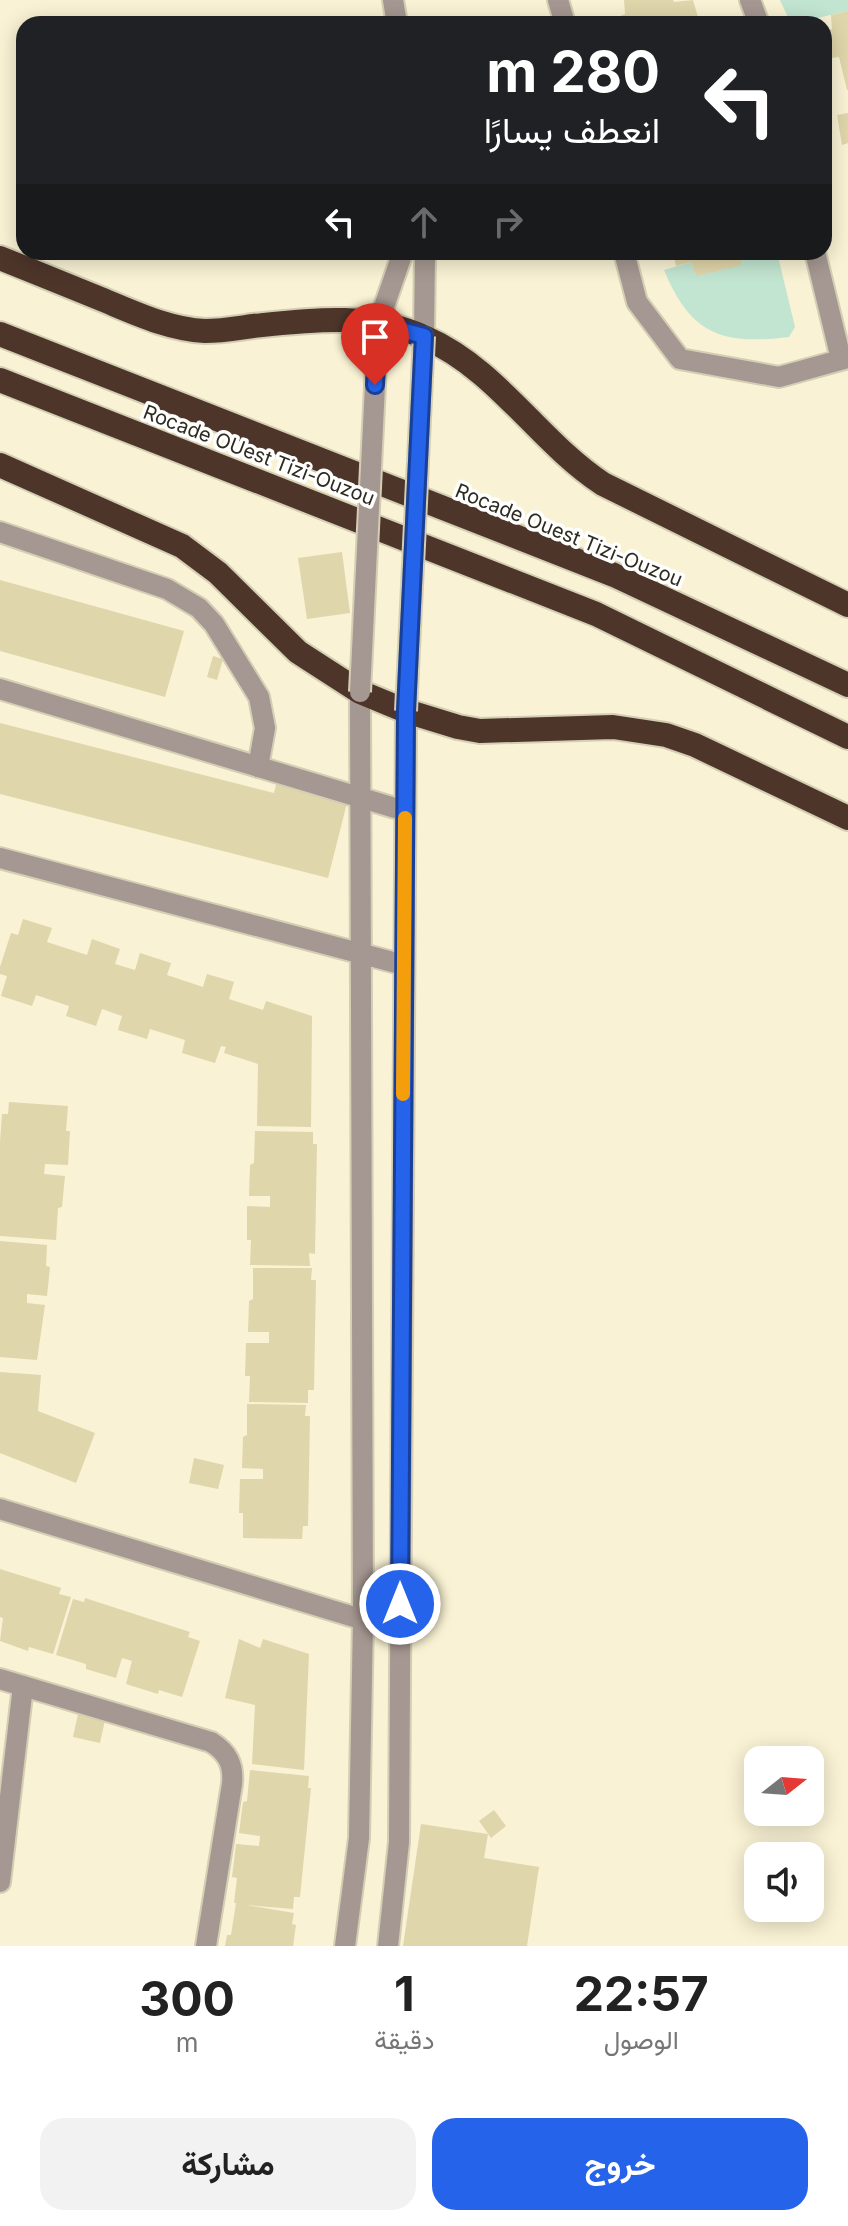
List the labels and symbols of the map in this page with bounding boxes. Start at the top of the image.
pin [341,303,409,385]
street label: Rocade OUest Tizi-Ouzou [140,400,378,510]
street label: Rocade Ouest Tizi-Ouzou [452,478,686,592]
position arrow [358,1562,442,1646]
north arrow [744,1746,824,1826]

